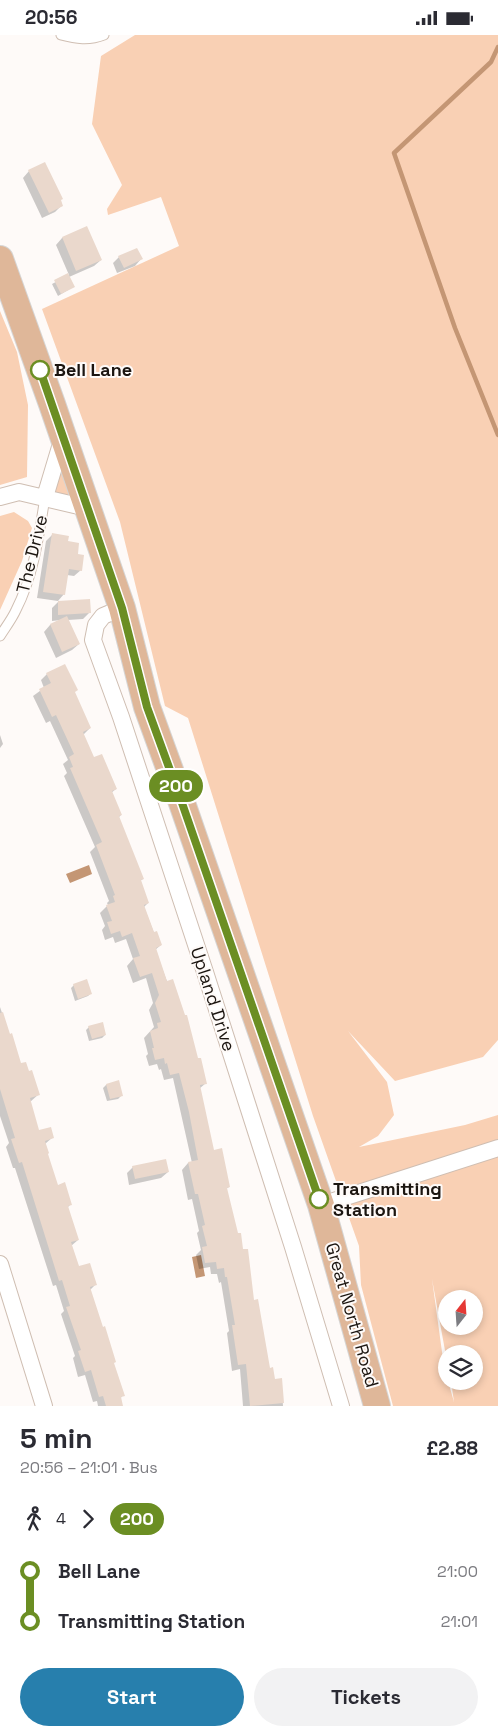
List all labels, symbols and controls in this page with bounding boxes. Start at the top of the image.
text: 20:56 [25,5,77,30]
place label: Bell Lane [54,358,132,381]
marker: Bell Lane [30,360,50,380]
street label: The Drive [11,512,52,595]
line badge: 200 [147,770,205,802]
text: 200 [159,774,193,797]
street label: Upland Drive [186,944,241,1054]
place label: Transmitting Station [333,1177,442,1221]
marker: Transmitting Station [309,1189,329,1209]
street label: Great North Road [321,1240,384,1390]
north arrow [438,1290,482,1335]
map controls [438,1290,483,1390]
button: layers [438,1345,483,1390]
text: 5 min [20,1420,93,1456]
text: £2.88 [426,1436,478,1461]
text: 20:56 – 21:01 · Bus [20,1457,158,1478]
icon: walk [20,1505,48,1533]
icon: forward [74,1505,102,1533]
text: 200 [120,1507,154,1530]
text: 4 [56,1508,66,1529]
text: Bell Lane [58,1559,140,1584]
text: 21:00 [437,1561,478,1582]
text: Transmitting Station [58,1609,245,1634]
text: 21:01 [441,1611,478,1632]
button: Start [20,1668,244,1726]
button: Tickets [254,1668,478,1726]

